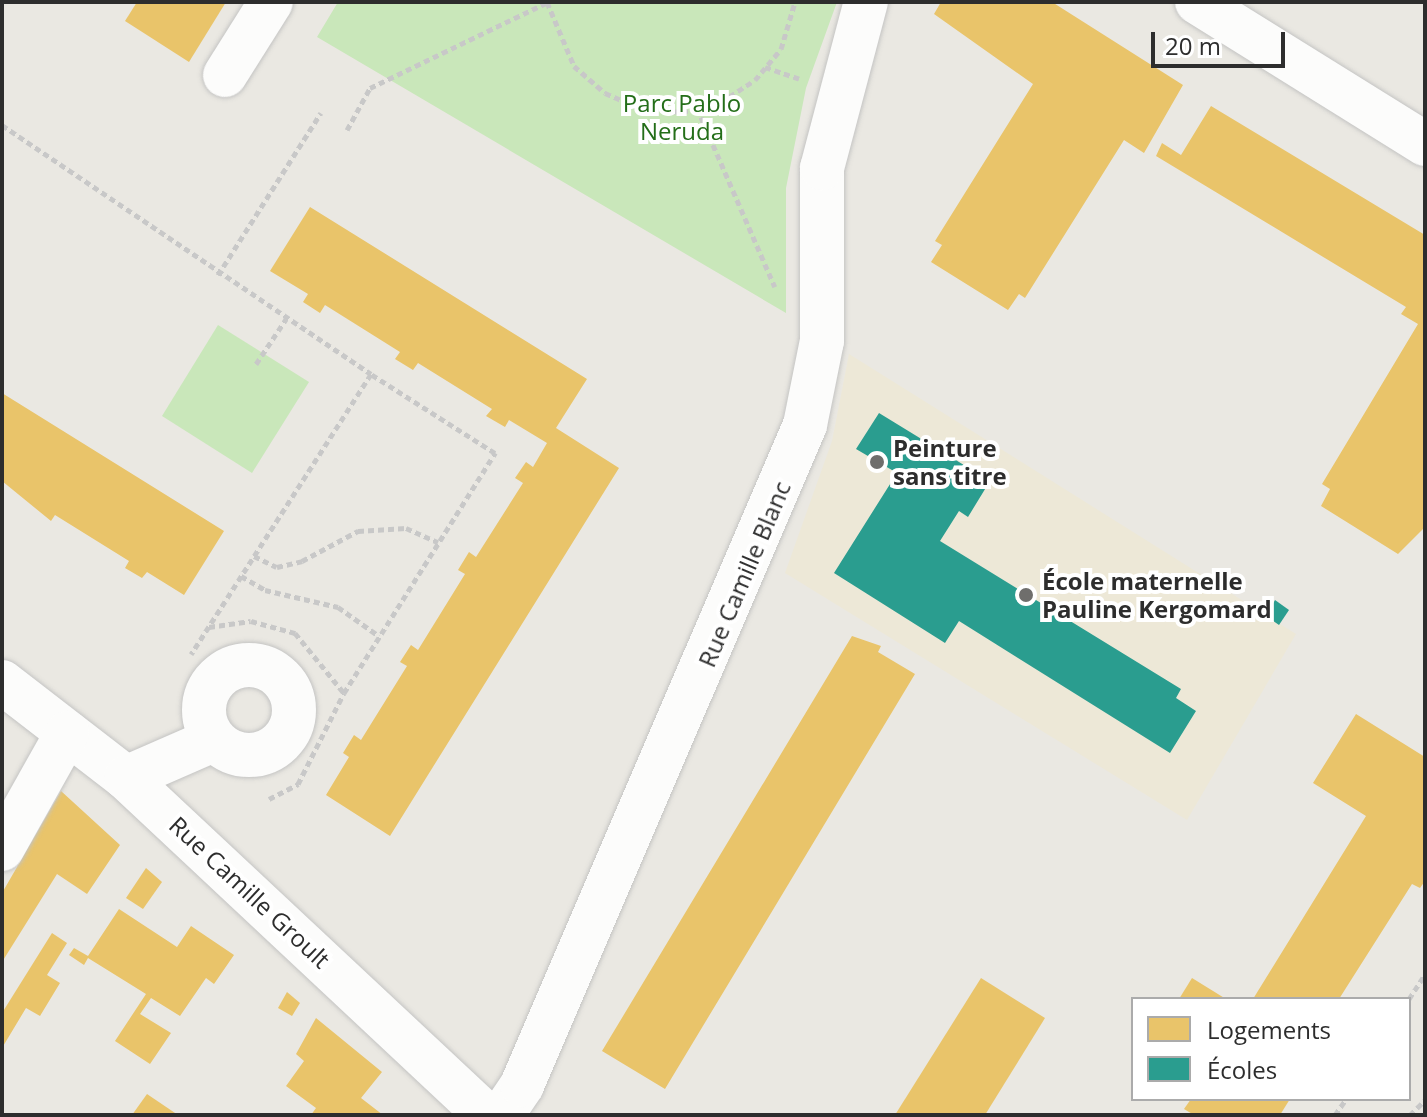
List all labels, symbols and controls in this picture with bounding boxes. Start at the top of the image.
scale bar [1155,16,1289,66]
text: 20 m [1165,29,1221,62]
park label: Parc Pablo Neruda [623,89,741,145]
place label: Peinture sans titre [893,434,1007,490]
marker: Peinture sans titre [868,453,886,471]
street label: Rue Camille Blanc [692,477,796,671]
place label: École maternelle Pauline Kergomard [1042,567,1272,623]
marker: École maternelle Pauline Kergomard [1017,586,1035,604]
street label: Rue Camille Groult [164,810,336,974]
legend [1131,997,1411,1101]
text: Logements [1207,1013,1331,1046]
text: Écoles [1207,1053,1277,1086]

